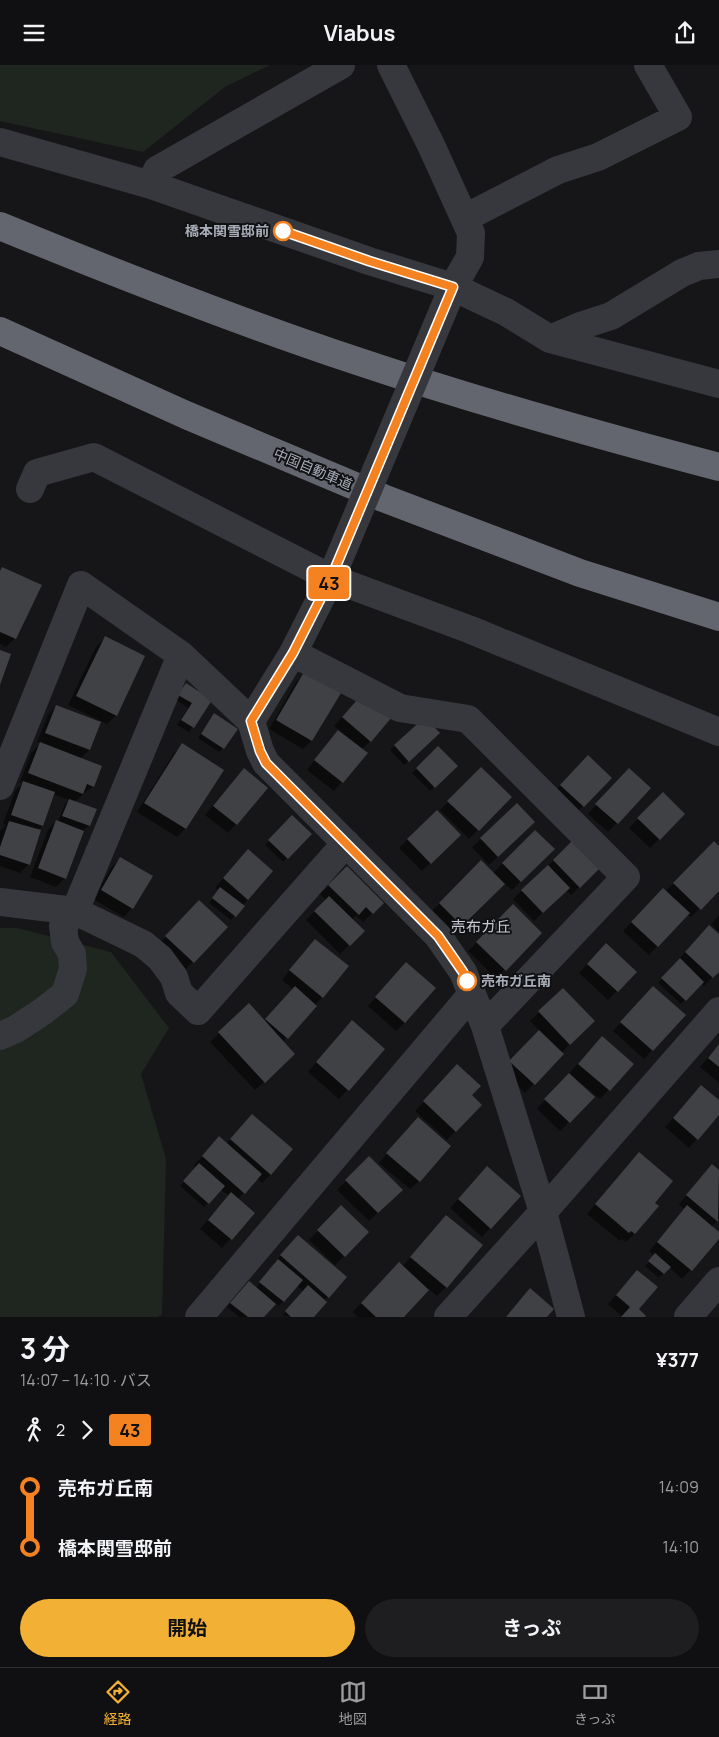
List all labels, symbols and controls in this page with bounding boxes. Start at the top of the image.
text: Viabus [324,18,395,48]
icon: menu [20,19,48,47]
icon: share [671,19,699,47]
place label: 橋本関雪邸前 [185,221,269,240]
marker: 橋本関雪邸前 [273,221,293,241]
street label: 中国自動車道 [271,443,356,494]
line badge: 43 [306,567,352,599]
text: 43 [318,571,340,595]
district label: 売布ガ丘 [451,916,511,937]
marker: 売布ガ丘南 [457,971,477,991]
place label: 売布ガ丘南 [481,971,551,990]
text: 3 分 [20,1329,70,1367]
text: ¥377 [656,1347,699,1373]
text: 14:07 – 14:10 · バス [20,1369,152,1391]
icon: walk [20,1416,48,1444]
icon: forward [73,1416,101,1444]
text: 43 [119,1418,141,1442]
text: 2 [56,1419,65,1441]
text: 売布ガ丘南 [58,1475,153,1501]
text: 14:09 [659,1476,699,1498]
text: 橋本関雪邸前 [58,1535,172,1561]
text: 14:10 [663,1536,699,1558]
button: 開始 [20,1599,355,1657]
button: きっぷ [365,1599,699,1657]
tab: 経路 [104,1678,132,1728]
tab: 地図 [339,1678,367,1728]
tab: きっぷ [574,1678,615,1728]

